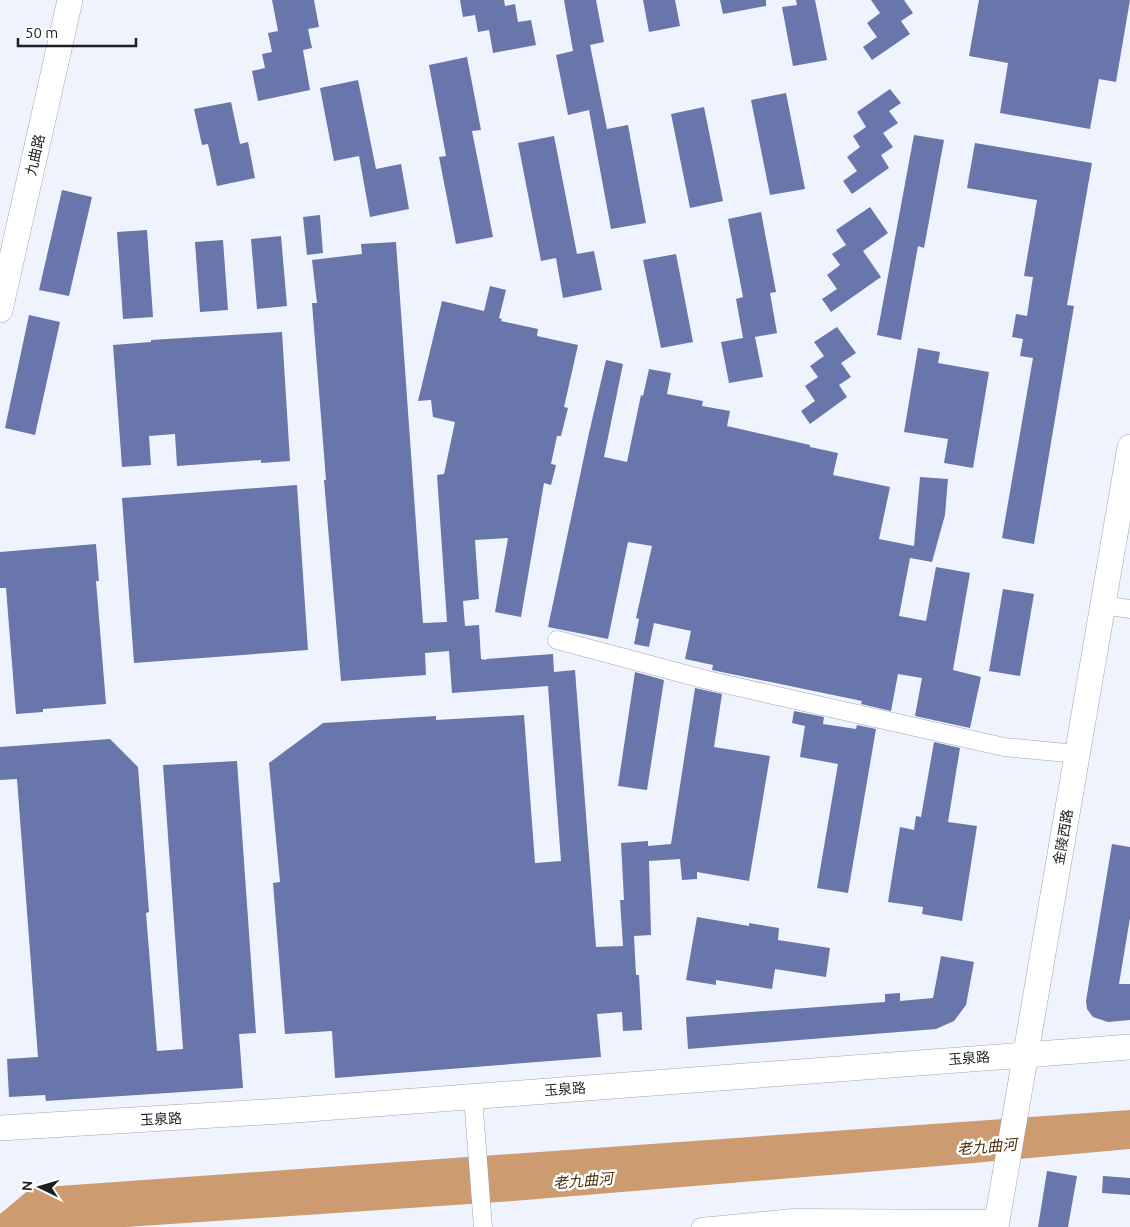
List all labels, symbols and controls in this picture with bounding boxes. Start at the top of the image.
scale bar [18,15,135,47]
text: 50 m [25,24,58,41]
street label: 九曲路 [22,133,48,177]
street label: 金陵西路 [1050,808,1076,866]
street label: 玉泉路 [947,1049,991,1067]
street label: 玉泉路 [543,1080,587,1098]
street label: 玉泉路 [140,1110,182,1128]
water label: 老九曲河 [956,1135,1021,1158]
north arrow [15,1162,65,1212]
water label: 老九曲河 [552,1169,617,1192]
text: N [19,1180,35,1192]

